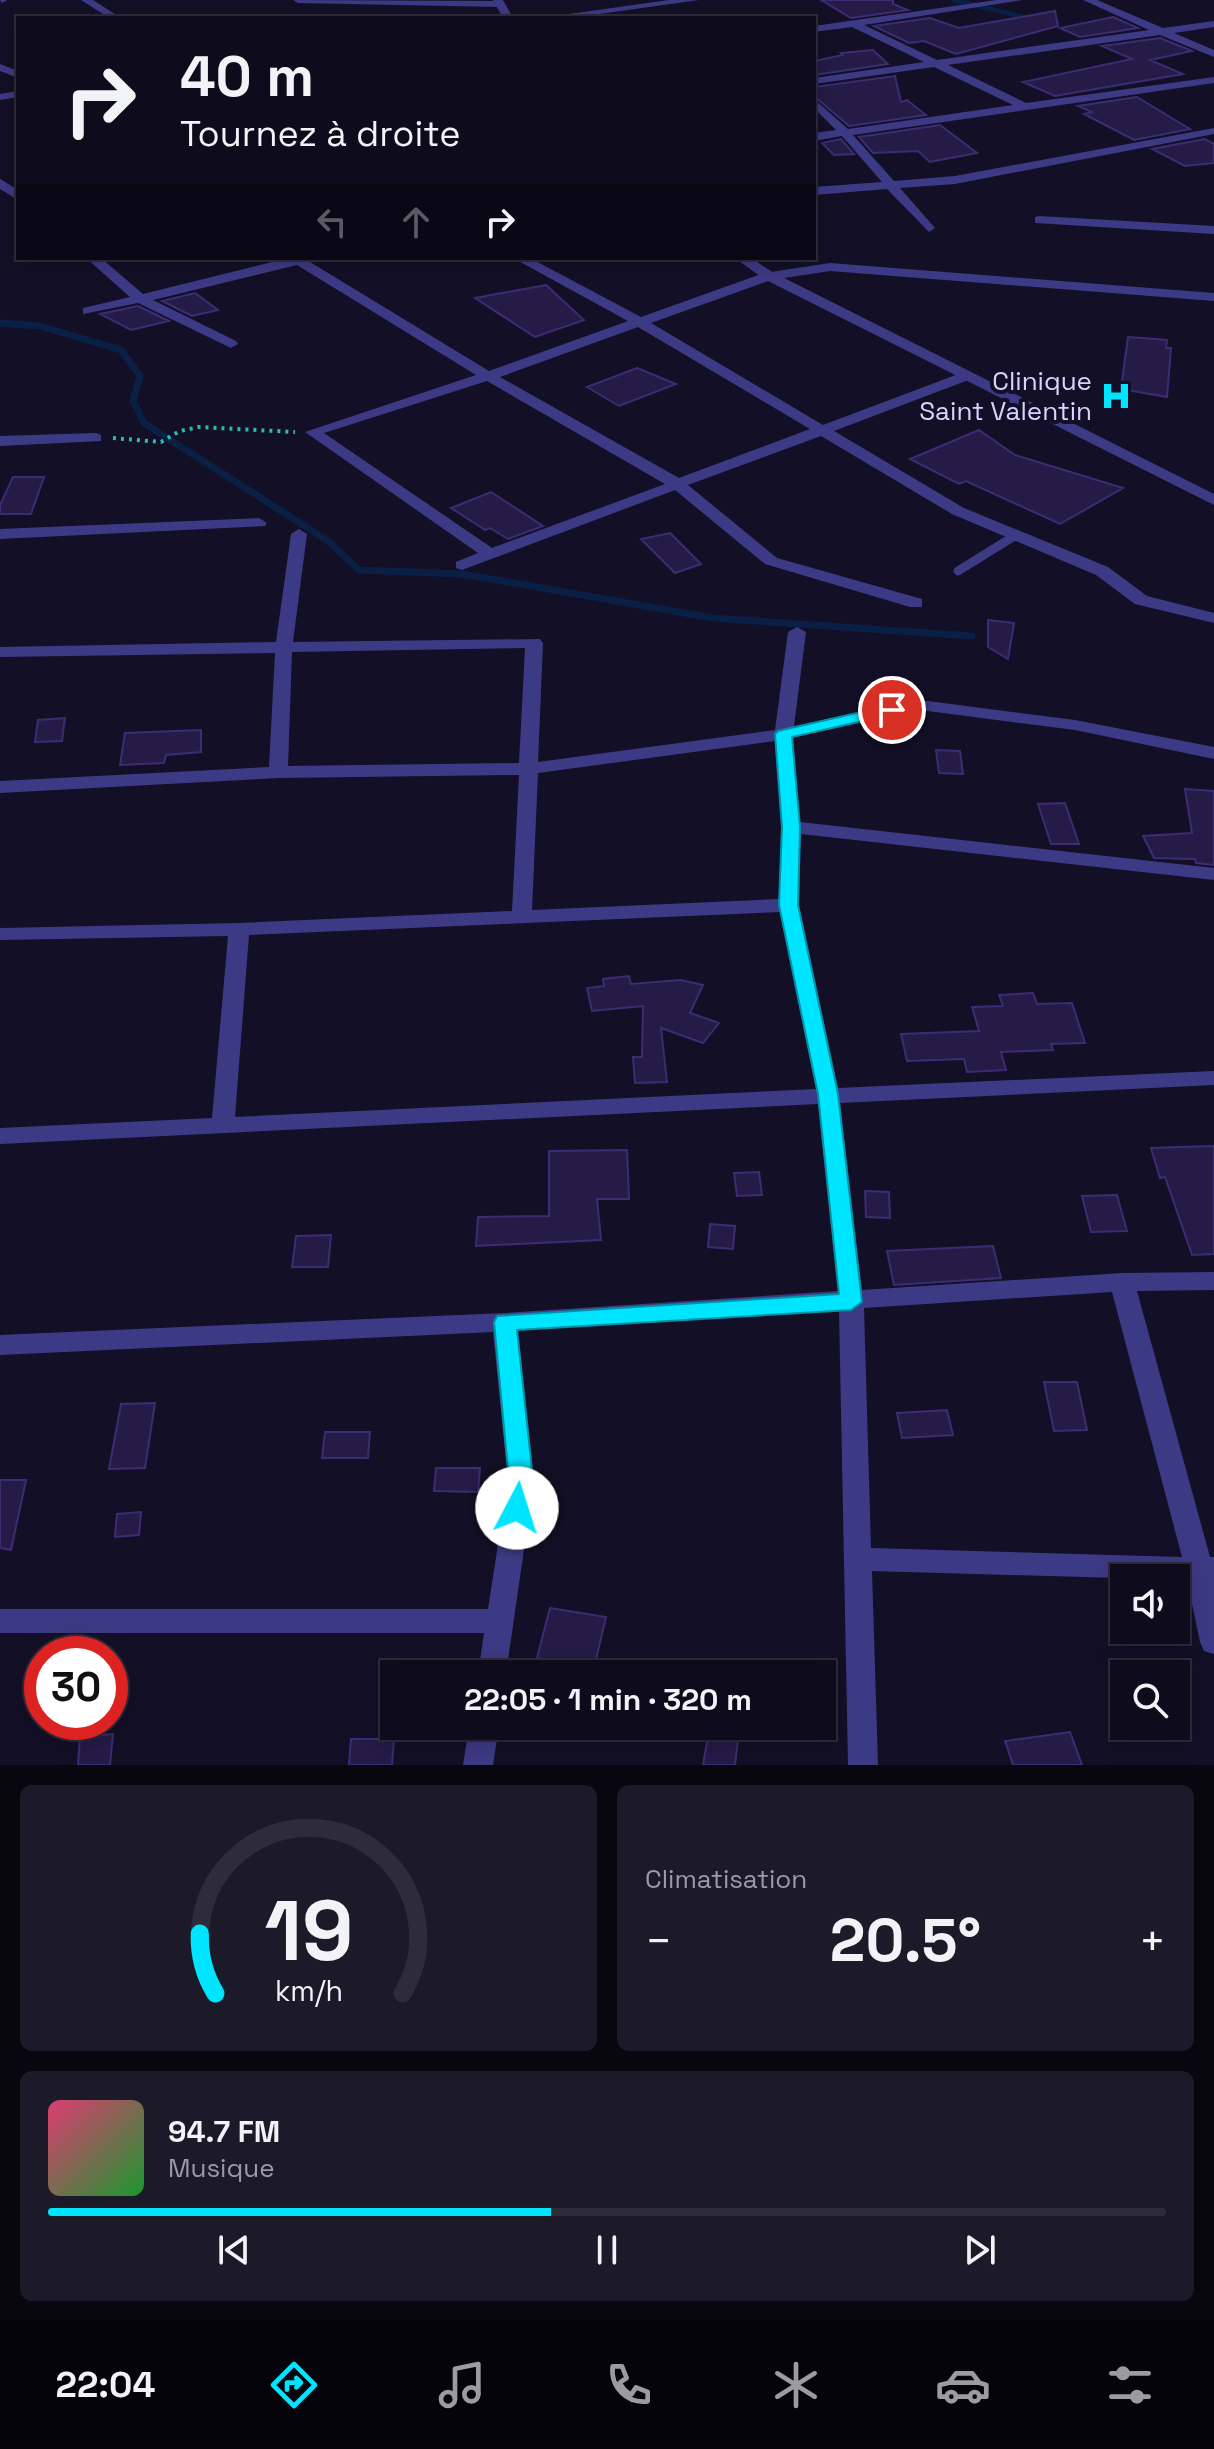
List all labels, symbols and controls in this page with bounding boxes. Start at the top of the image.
text: 40 m [180,41,314,112]
icon: right [48,48,152,152]
text: Tournez à droite [180,111,461,157]
icon: left [310,200,354,244]
icon: ahead [394,200,438,244]
icon: right [478,200,522,244]
place label: Clinique Saint Valentin [919,364,1092,428]
hospital icon: Clinique Saint Valentin [1099,379,1133,413]
pin [858,676,926,744]
icon: arrive [870,688,914,732]
position arrow [475,1466,559,1550]
map controls [1110,1564,1190,1740]
button: sound [1110,1564,1190,1644]
speed limit sign: 30 [24,1636,128,1740]
button: search [1110,1660,1190,1740]
text: 22:05 · 1 min · 320 m [464,1680,752,1719]
text: Climatisation [645,1862,807,1896]
text: 19 [264,1878,353,1984]
text: 20.5° [830,1902,981,1979]
text: − [645,1913,672,1969]
text: + [1139,1913,1166,1969]
text: km/h [274,1973,343,2009]
text: 94.7 FM [168,2112,280,2151]
text: Musique [168,2151,275,2185]
icon: previous [212,2228,256,2272]
icon: pause [585,2228,629,2272]
icon: next [958,2228,1002,2272]
icon: directions [266,2357,322,2413]
icon: music [434,2357,490,2413]
icon: phone [601,2357,657,2413]
icon: climate [768,2357,824,2413]
icon: car [935,2357,991,2413]
icon: filters [1102,2357,1158,2413]
text: 22:04 [56,2362,155,2408]

